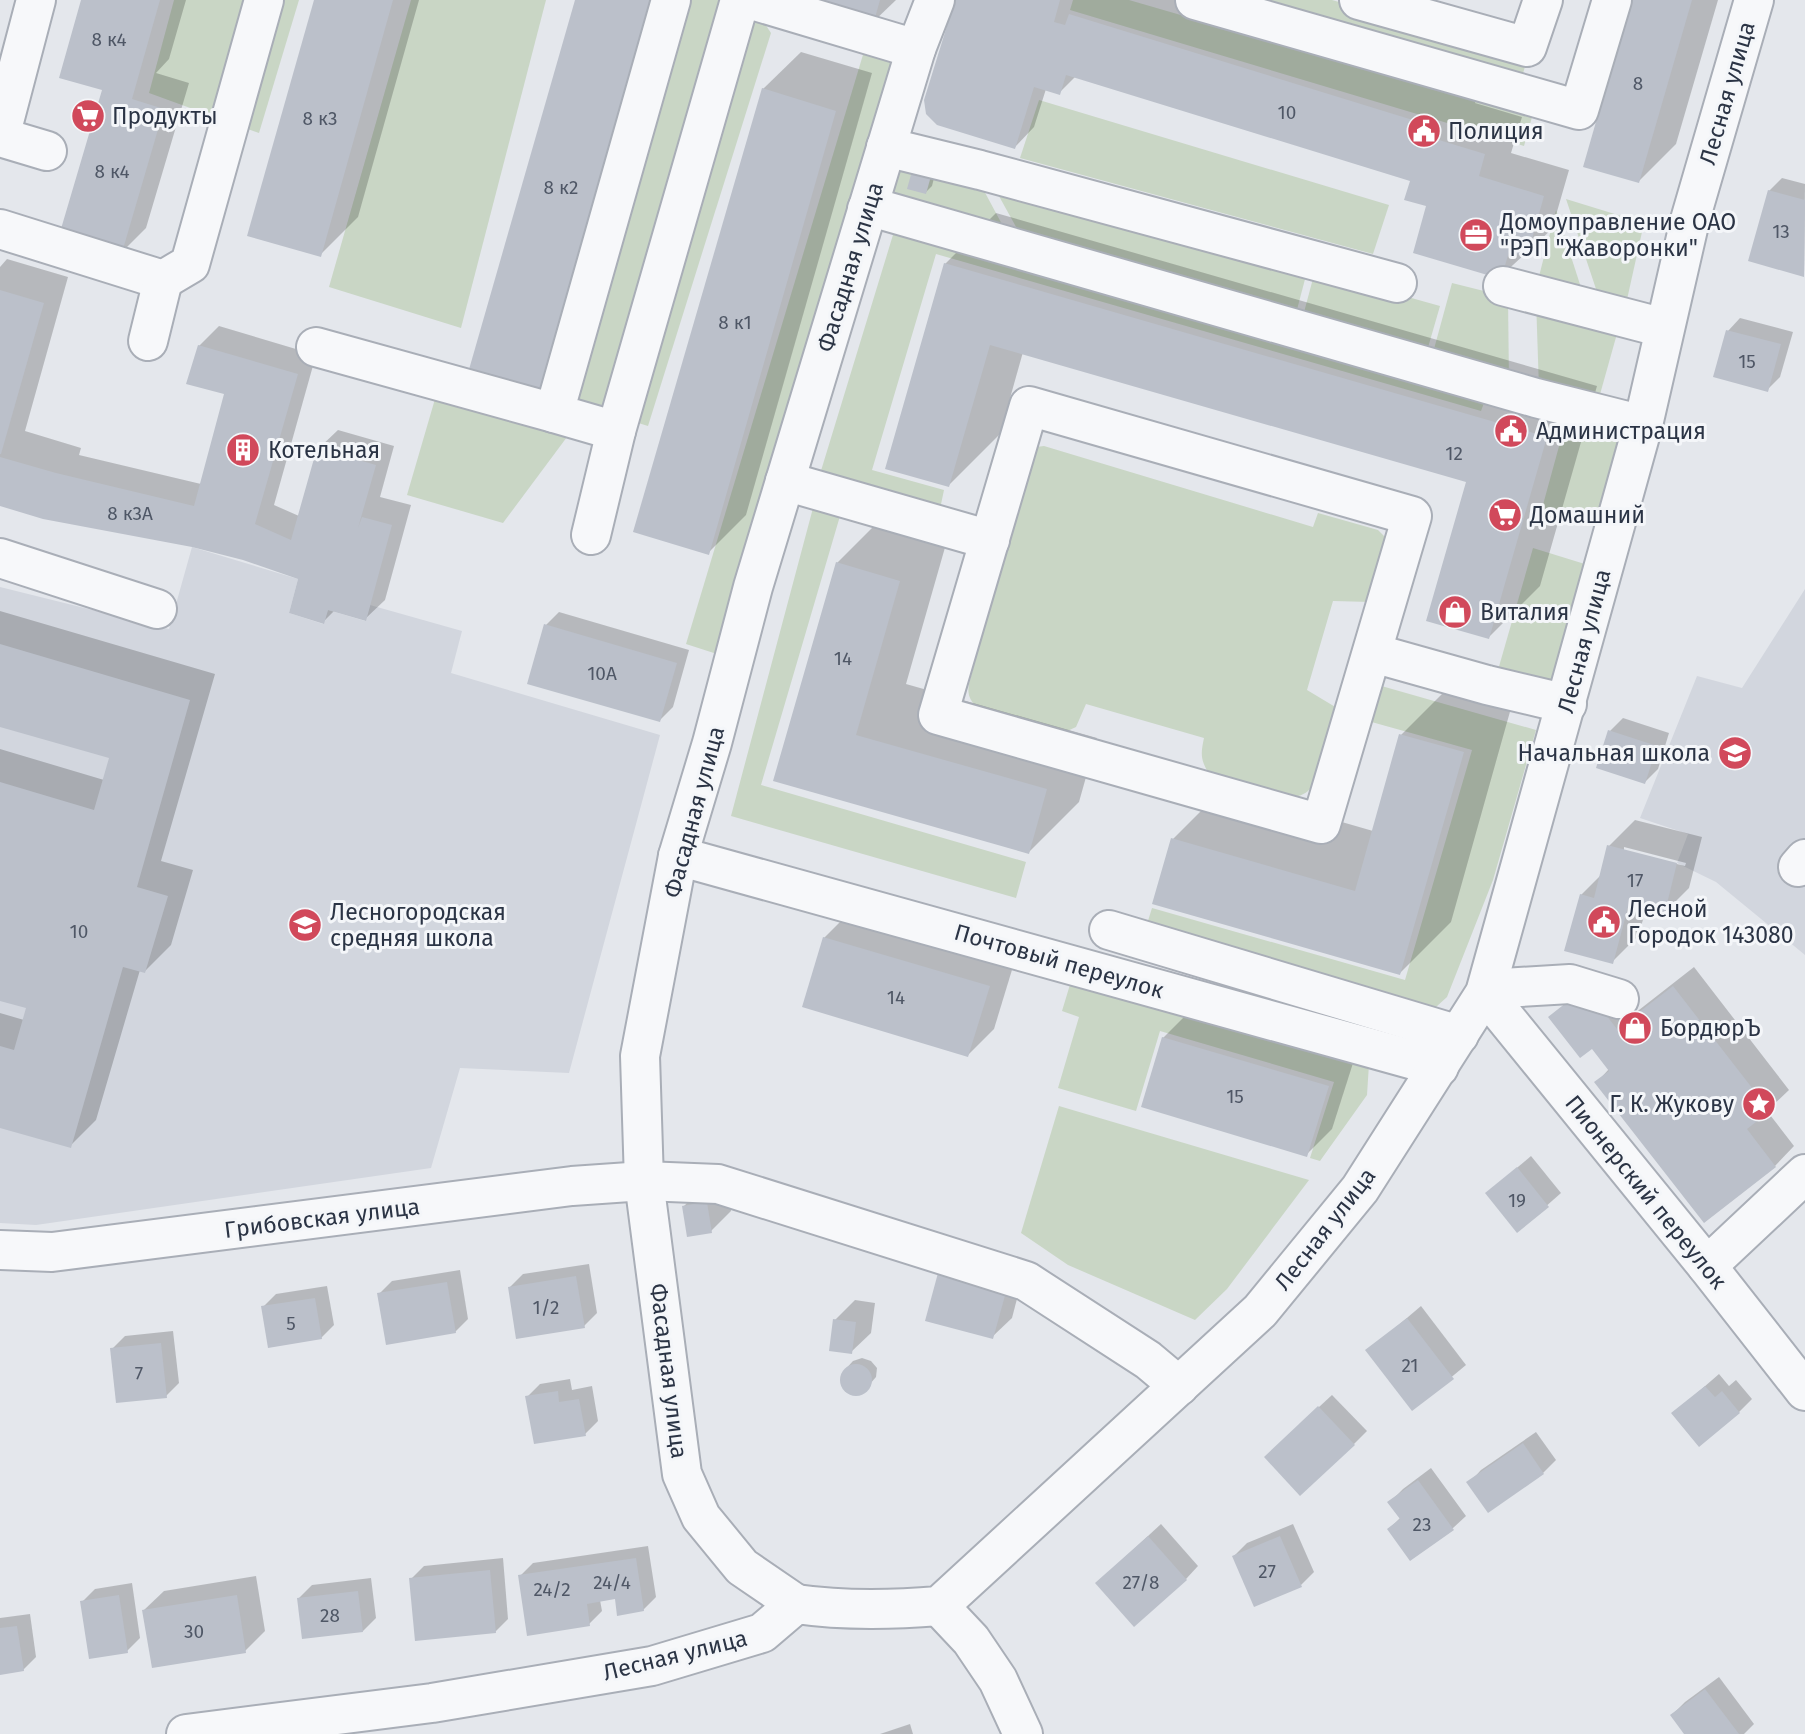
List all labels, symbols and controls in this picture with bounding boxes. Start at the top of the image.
street label: Лесная улица [1693,18,1761,168]
house number: 8 к4 [91,28,127,51]
house number: 8 [1633,72,1643,95]
supermarket icon: Продукты [69,97,107,135]
house number: 10 [1278,101,1296,124]
place label: Продукты [112,102,218,130]
house number: 8 к3 [303,107,337,130]
public building icon: Полиция [1405,112,1443,150]
place label: Полиция [1448,117,1544,145]
house number: 8 к4 [94,160,130,183]
house number: 8 к2 [544,176,578,199]
street label: Фасадная улица [811,179,889,355]
place label: Домоуправление ОАО "РЭП "Жаворонки" [1499,208,1736,262]
office icon: Домоуправление ОАО "РЭП "Жаворонки" [1457,216,1495,254]
house number: 13 [1772,220,1790,243]
house number: 8 к1 [718,311,752,334]
house number: 15 [1738,350,1756,373]
public building icon: Администрация [1492,412,1530,450]
place label: Администрация [1536,417,1706,445]
building icon: Котельная [224,431,262,469]
place label: Котельная [268,436,380,464]
house number: 12 [1445,442,1463,465]
supermarket icon: Домашний [1486,496,1524,534]
place label: Домашний [1529,501,1645,529]
house number: 8 к3А [107,502,153,525]
street label: Лесная улица [1551,566,1617,716]
shop icon: Виталия [1436,593,1474,631]
place label: Виталия [1480,598,1569,626]
house number: 14 [834,647,852,670]
house number: 10А [587,662,617,685]
street label: Фасадная улица [658,723,730,901]
school or university icon: Начальная школа [1716,734,1754,772]
place label: Начальная школа [1518,739,1710,767]
house number: 17 [1627,869,1643,892]
place label: Лесной Городок 143080 [1628,895,1794,949]
place label: Лесногородская средняя школа [330,898,506,952]
public building icon: Лесной Городок 143080 [1585,903,1623,941]
school or university icon: Лесногородская средняя школа [286,906,324,944]
street label: Почтовый переулок [951,918,1167,1004]
house number: 10 [70,920,88,943]
house number: 14 [887,986,905,1009]
shop icon: БордюрЪ [1616,1009,1654,1047]
place label: БордюрЪ [1660,1014,1761,1042]
house number: 15 [1226,1085,1244,1108]
place icon: Г. К. Жукову [1740,1085,1778,1123]
street label: Пионерский переулок [1559,1090,1733,1295]
place label: Г. К. Жукову [1609,1090,1735,1118]
street label: Лесная улица [1269,1162,1381,1296]
house number: 19 [1508,1189,1526,1212]
street label: Грибовская улица [223,1192,421,1244]
street label: Фасадная улица [644,1282,694,1460]
house number: 1/2 [533,1296,559,1319]
house number: 5 [286,1312,296,1335]
house number: 21 [1401,1354,1419,1377]
house number: 7 [135,1362,143,1385]
house number: 23 [1413,1513,1431,1536]
house number: 27 [1258,1560,1276,1583]
house number: 24/4 [593,1571,631,1594]
house number: 27/8 [1123,1571,1159,1594]
house number: 24/2 [533,1578,571,1601]
house number: 28 [320,1604,340,1627]
house number: 30 [184,1620,204,1643]
street label: Лесная улица [600,1624,750,1686]

